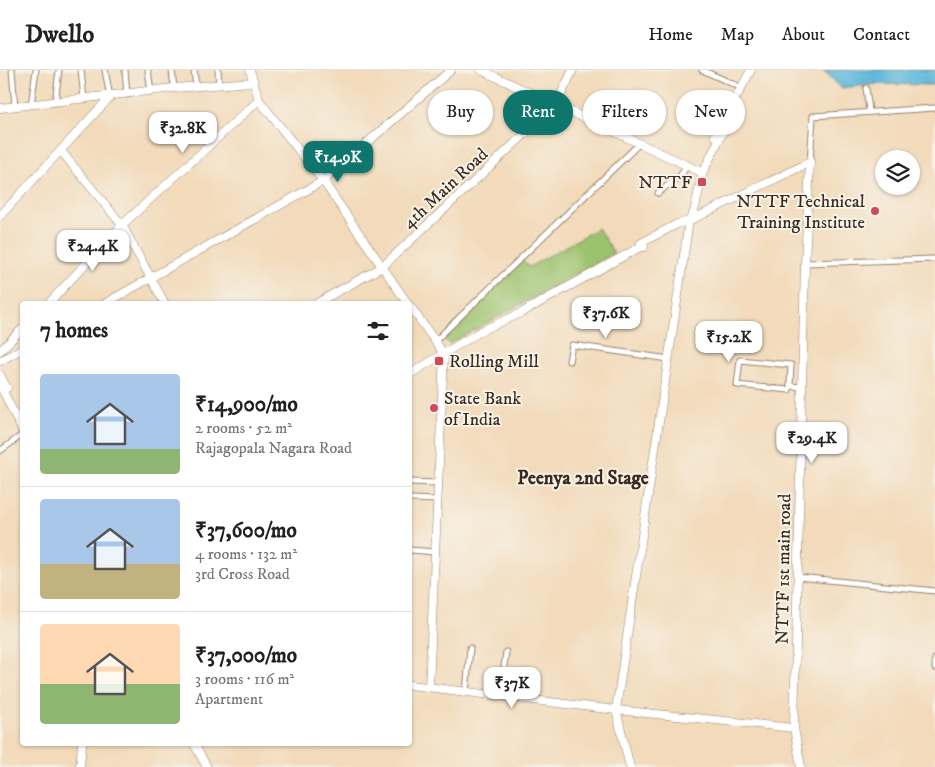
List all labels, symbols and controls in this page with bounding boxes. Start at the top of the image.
text: Dwello [25,20,94,50]
text: Home [648,24,693,46]
text: Map [721,24,754,46]
text: About [782,24,825,46]
text: Contact [853,24,910,46]
chip: Buy [428,90,493,135]
chip: Rent [503,90,573,135]
chip: Filters [583,90,666,135]
chip: New [676,90,745,135]
pin: ₹32.8K [142,112,224,154]
text: ₹32.8K [160,118,206,138]
pin: ₹14.9K [297,140,379,183]
street label: 4th Main Road [398,144,493,234]
text: ₹14.9K [314,147,362,167]
map controls [875,150,920,195]
button: layers [875,150,920,195]
place label: NTTF [639,172,692,194]
marker: NTTF [696,176,708,188]
place label: NTTF Technical Training Institute [736,191,866,234]
marker: NTTF Technical Training Institute [869,205,881,217]
pin: ₹24.4K [52,230,134,272]
text: ₹24.4K [67,236,119,256]
pin: ₹37.6K [565,296,647,339]
text: ₹37.6K [583,303,629,323]
icon: filters [364,317,392,345]
text: 7 homes [40,318,108,344]
pin: ₹15.2K [688,320,770,363]
text: ₹15.2K [706,327,752,347]
place label: Rolling Mill [449,351,540,373]
marker: Rolling Mill [433,355,445,367]
place label: State Bank of India [444,388,521,431]
text: ₹14,900/mo [195,392,298,418]
icon: home [80,394,140,454]
marker: State Bank of India [428,402,440,414]
text: 2 rooms · 52 m² [195,418,292,438]
pin: ₹29.4K [771,422,853,464]
text: ₹29.4K [787,428,837,448]
text: Rajagopala Nagara Road [195,438,352,458]
district label: Peenya 2nd Stage [517,467,649,490]
street label: NTTF 1st main road [772,493,796,645]
text: ₹37,600/mo [195,518,297,544]
icon: home [80,519,140,579]
text: 4 rooms · 132 m² [195,544,297,564]
text: 3rd Cross Road [195,564,290,584]
text: ₹37,000/mo [195,643,297,669]
icon: home [80,644,140,704]
pin: ₹37K [482,666,542,709]
text: 3 rooms · 116 m² [195,669,294,689]
text: ₹37K [495,673,529,693]
text: Apartment [195,689,263,709]

